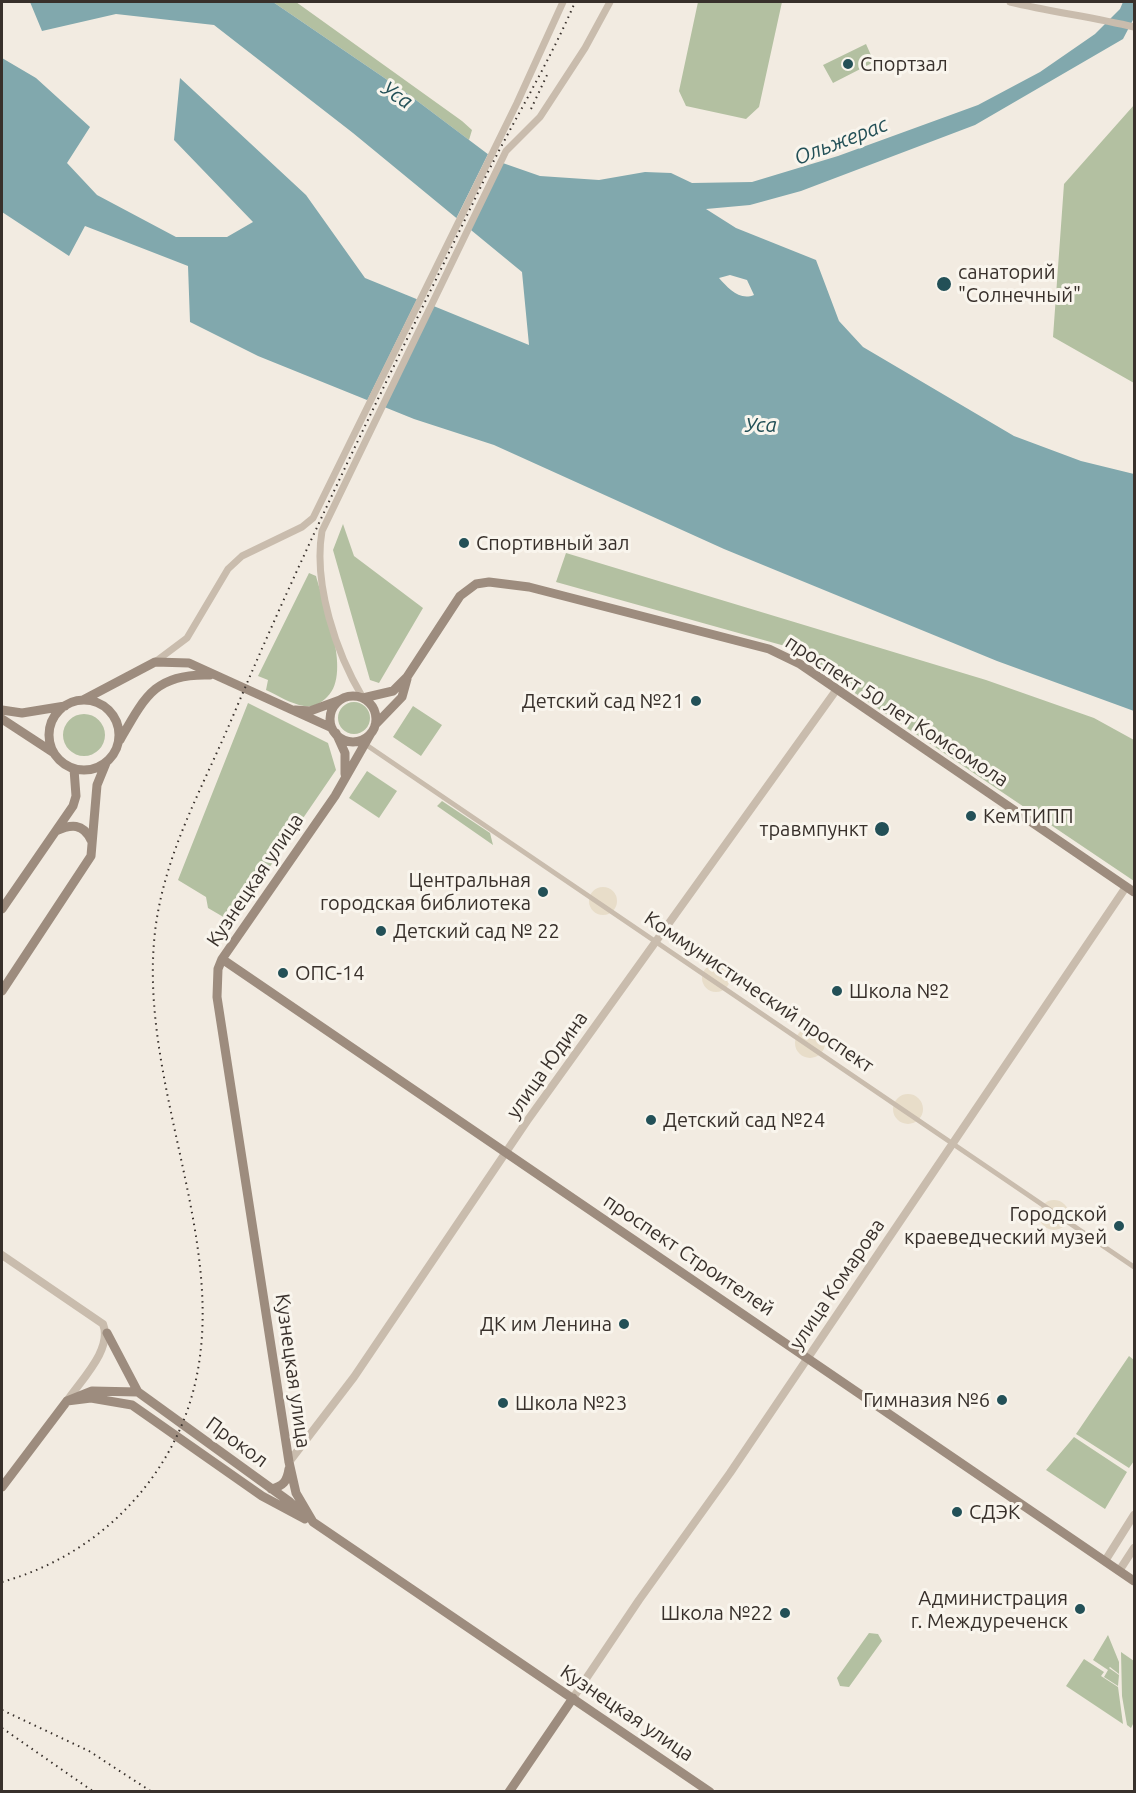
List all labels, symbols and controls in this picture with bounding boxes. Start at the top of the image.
place label: Спортзал [860,52,948,76]
marker: Спортзал [841,57,855,71]
water label: Уса [377,76,417,114]
water label: Ольжерас [790,112,892,170]
place label: санаторий "Солнечный" [958,260,1081,307]
marker: санаторий "Солнечный" [935,275,953,293]
water label: Уса [745,412,777,438]
place label: Спортивный зал [476,531,629,555]
marker: Спортивный зал [457,536,471,550]
street label: проспект 50 лет Комсомола [781,630,1013,792]
place label: Детский сад №21 [522,689,684,713]
marker: Детский сад №21 [689,694,703,708]
place label: КемТИПП [983,804,1074,828]
street label: Кузнецкая улица [202,809,308,951]
marker: КемТИПП [964,809,978,823]
place label: травмпункт [760,817,868,841]
marker: травмпункт [873,820,891,838]
place label: Центральная городская библиотека [320,868,531,915]
marker: Центральная городская библиотека [536,885,550,899]
street label: Коммунистический проспект [640,906,878,1078]
place label: Детский сад № 22 [393,919,560,943]
marker: Детский сад № 22 [374,924,388,938]
place label: ОПС-14 [295,961,365,985]
marker: ОПС-14 [276,966,290,980]
place label: Школа №2 [849,979,950,1003]
marker: Школа №2 [830,984,844,998]
street label: улица Юдина [501,1007,593,1123]
place label: Детский сад №24 [663,1108,825,1132]
marker: Детский сад №24 [644,1113,658,1127]
street label: проспект Строителей [599,1189,779,1321]
place label: Городской краеведческий музей [904,1202,1107,1249]
street label: улица Комарова [784,1214,890,1354]
marker: Городской краеведческий музей [1112,1219,1126,1233]
street label: Кузнецкая улица [270,1292,316,1450]
place label: ДК им Ленина [480,1312,612,1336]
marker: ДК им Ленина [617,1317,631,1331]
place label: Гимназия №6 [863,1388,990,1412]
place label: Школа №23 [515,1391,627,1415]
marker: Гимназия №6 [995,1393,1009,1407]
marker: Школа №23 [496,1396,510,1410]
street label: Прокол [201,1412,273,1472]
place label: СДЭК [969,1500,1020,1524]
marker: СДЭК [950,1505,964,1519]
place label: Администрация г. Междуреченск [911,1586,1068,1633]
place label: Школа №22 [661,1601,773,1625]
marker: Администрация г. Междуреченск [1073,1602,1087,1616]
marker: Школа №22 [778,1606,792,1620]
street label: Кузнецкая улица [556,1660,698,1766]

